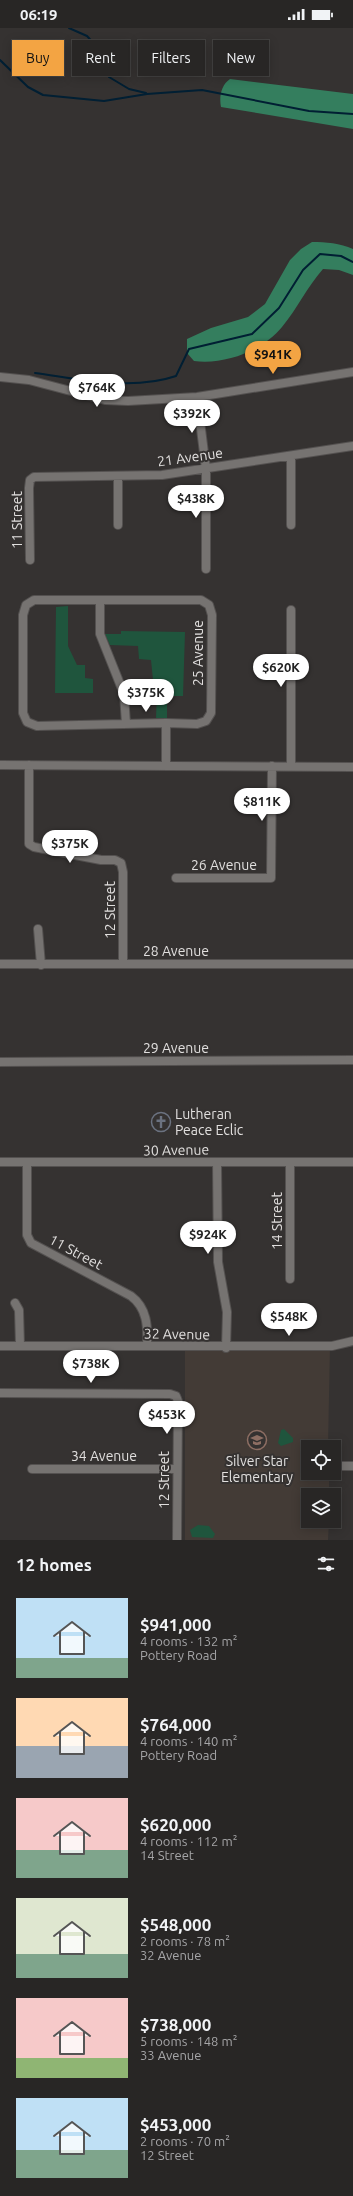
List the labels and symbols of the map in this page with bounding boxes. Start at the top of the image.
pin: $941K [245,341,301,375]
pin: $764K [69,374,125,408]
pin: $392K [164,400,220,434]
street label: 21 Avenue [156,444,224,470]
pin: $438K [168,485,224,519]
street label: 11 Street [9,490,25,549]
street label: 25 Avenue [190,620,206,686]
pin: $620K [253,654,309,688]
pin: $375K [118,679,174,713]
pin: $811K [234,788,290,822]
pin: $375K [42,830,98,864]
street label: 26 Avenue [191,857,257,873]
street label: 12 Street [102,880,118,939]
street label: 28 Avenue [143,943,209,959]
street label: 29 Avenue [143,1040,209,1056]
place label: Lutheran Peace Eclic [175,1106,244,1138]
church icon: Lutheran Peace Eclic [150,1111,172,1133]
street label: 30 Avenue [143,1141,209,1159]
street label: 14 Street [269,1191,285,1250]
pin: $924K [180,1221,236,1255]
street label: 11 Street [47,1231,106,1273]
pin: $548K [261,1303,317,1337]
street label: 32 Avenue [144,1325,210,1343]
pin: $738K [63,1350,119,1384]
pin: $453K [139,1401,195,1435]
school or university icon: Silver Star Elementary [246,1429,268,1451]
street label: 34 Avenue [71,1448,137,1464]
street label: 12 Street [156,1450,172,1509]
place label: Silver Star Elementary [221,1453,293,1485]

